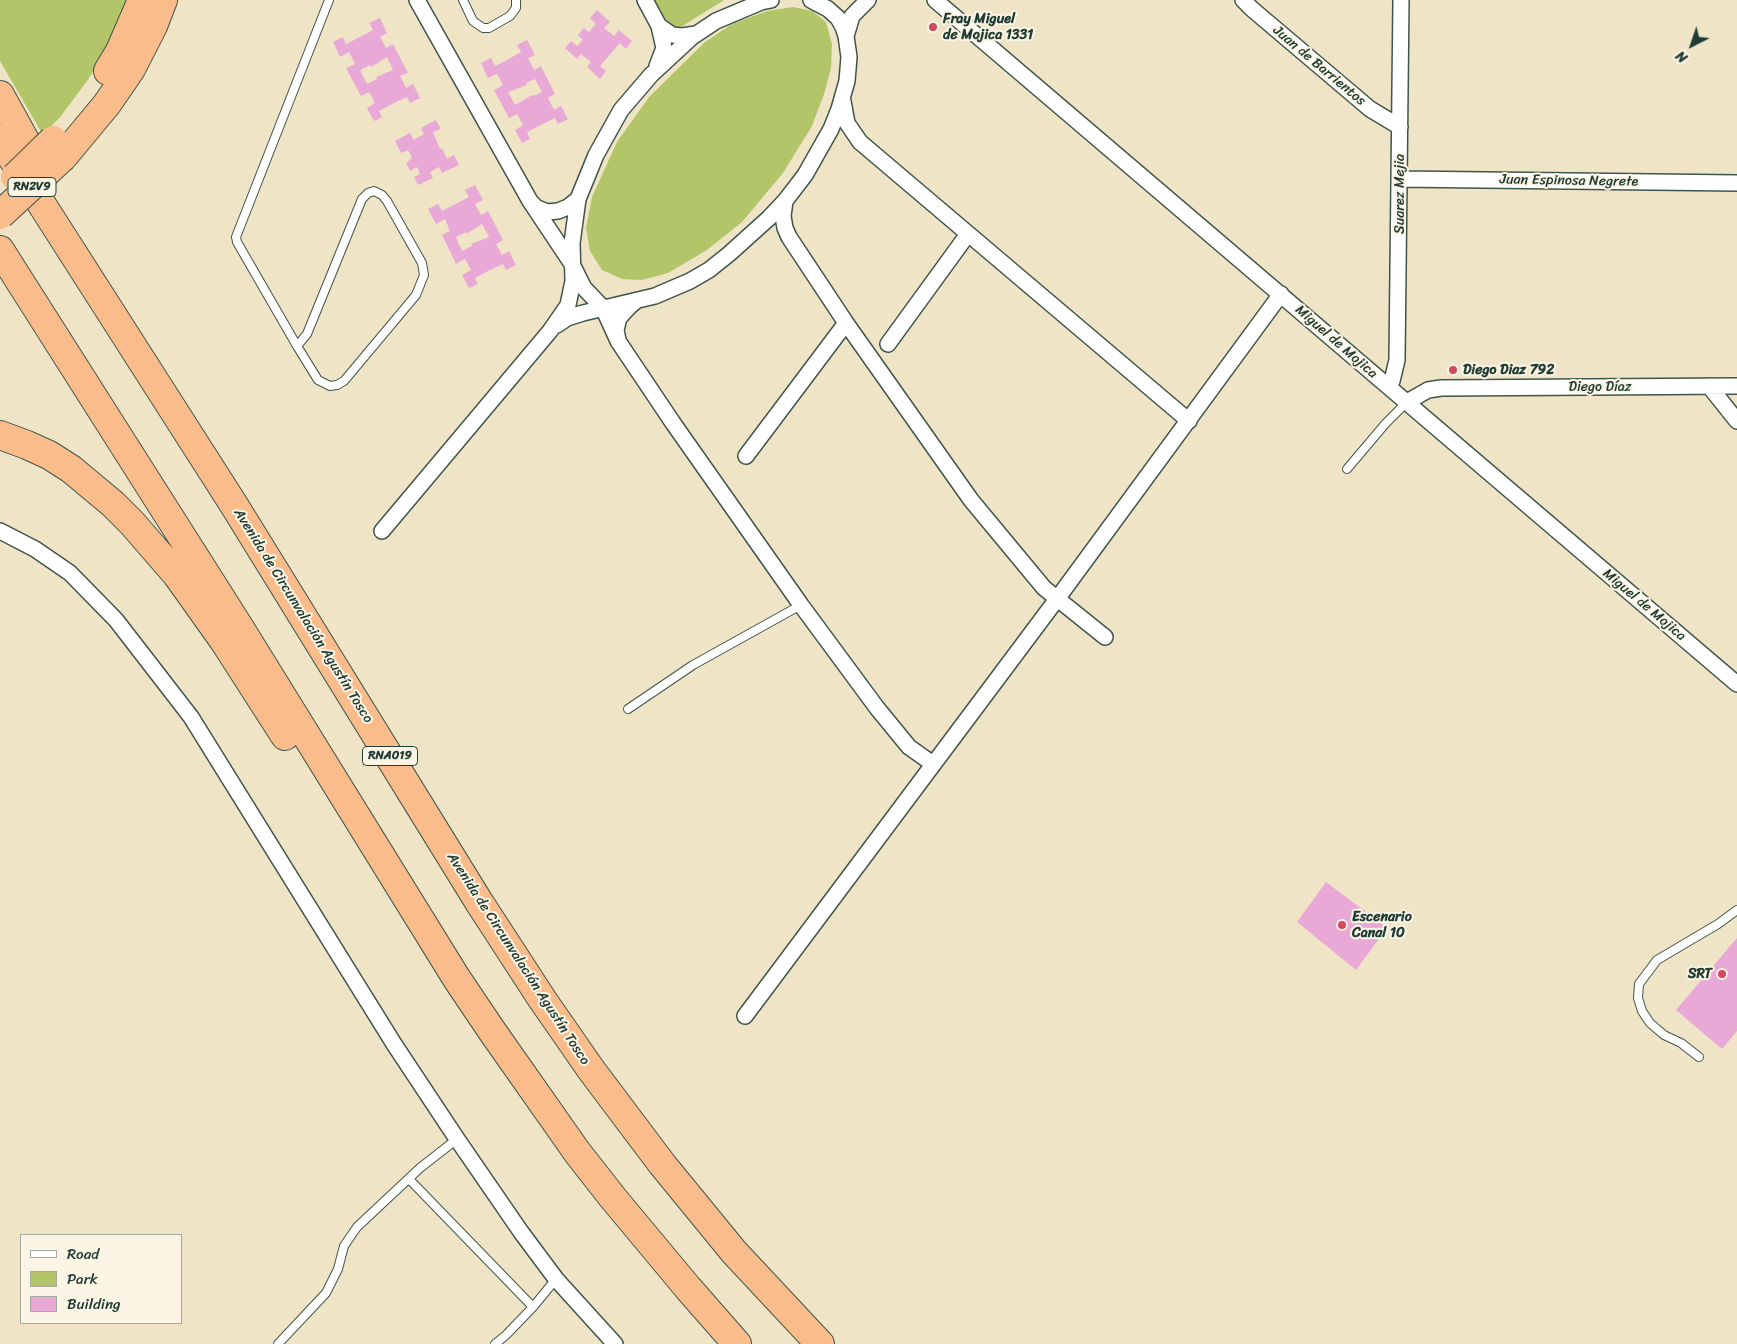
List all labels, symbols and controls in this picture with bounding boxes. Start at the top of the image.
place label: Fray Miguel de Mojica 1331 [943,11,1033,44]
north arrow [1667,20,1717,70]
marker: Fray Miguel de Mojica 1331 [927,21,939,33]
street label: Juan de Barrientos [1269,22,1369,110]
text: N [1670,44,1694,69]
street label: Suarez Mejia [1392,154,1408,234]
street label: Juan Espinosa Negrete [1499,171,1639,191]
road number: RN2V9 [8,178,56,196]
street label: Miguel de Mojica [1291,302,1381,382]
place label: Diego Diaz 792 [1463,362,1554,378]
marker: Diego Diaz 792 [1447,364,1459,376]
street label: Diego Díaz [1569,379,1631,395]
street label: Avenida de Circunvalación Agustín Tosco [230,506,376,726]
street label: Miguel de Mojica [1599,565,1689,645]
road number: RNA019 [362,746,418,766]
street label: Avenida de Circunvalación Agustín Tosco [443,850,593,1068]
place label: Escenario Canal 10 [1352,909,1412,942]
marker: Escenario Canal 10 [1336,919,1348,931]
place label: SRT [1688,966,1712,982]
marker: SRT [1716,968,1728,980]
legend [20,1234,182,1324]
text: Road [67,1241,99,1267]
text: Park [67,1266,98,1292]
text: Building [67,1291,121,1317]

